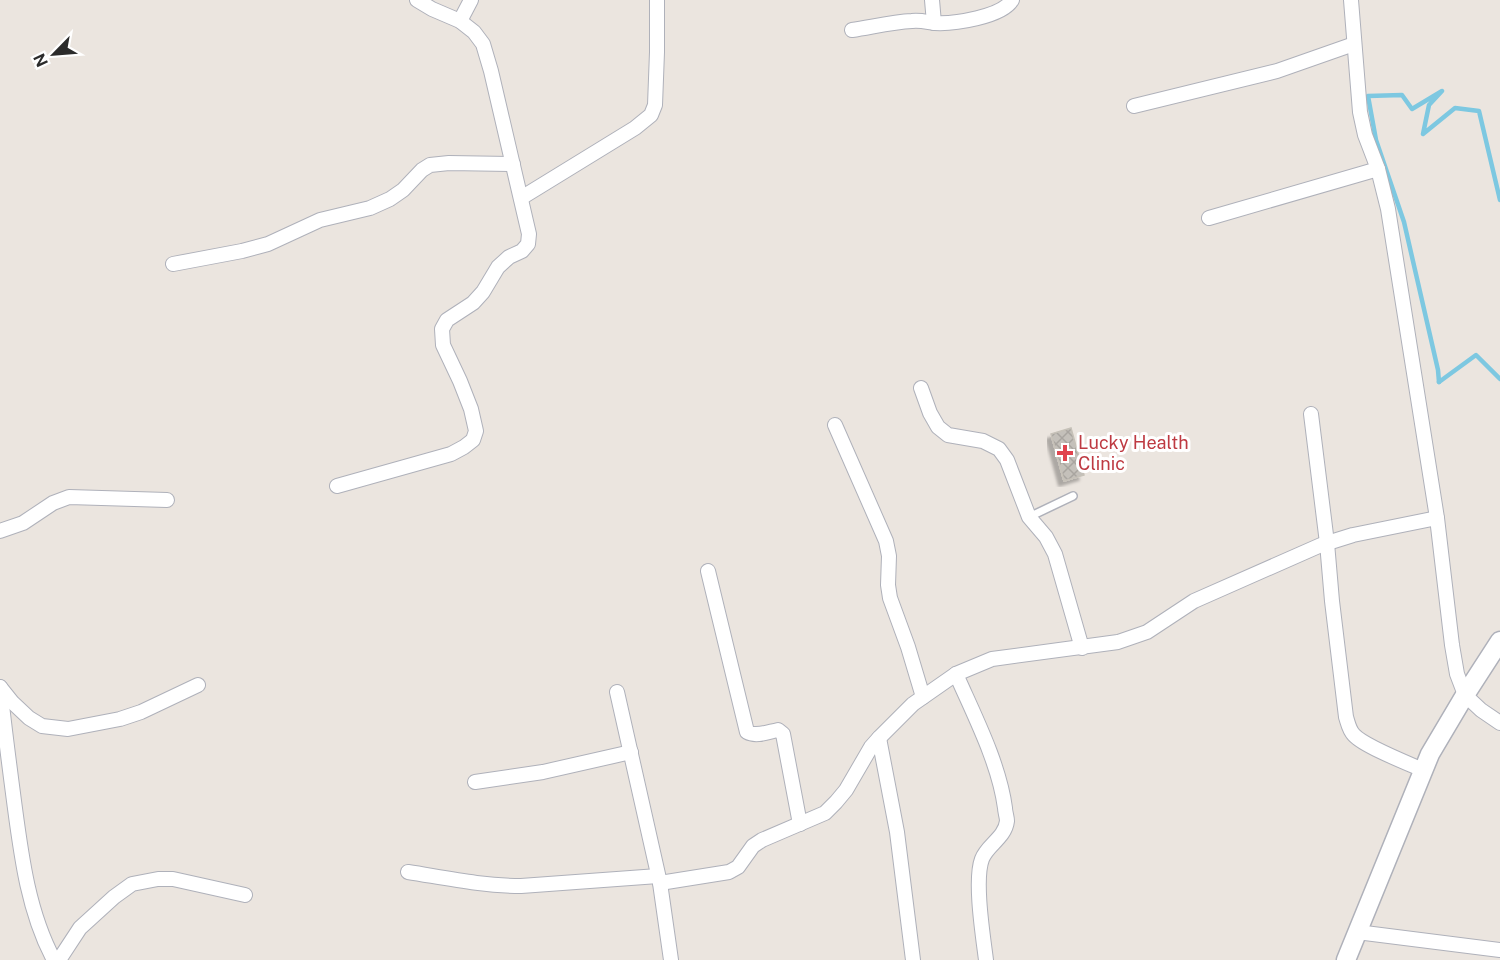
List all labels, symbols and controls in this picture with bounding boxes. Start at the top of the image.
north arrow [24,24,84,84]
text: N [30,50,52,70]
place label: Lucky Health Clinic [1078,432,1189,474]
marker: Lucky Health Clinic [1056,444,1074,462]

